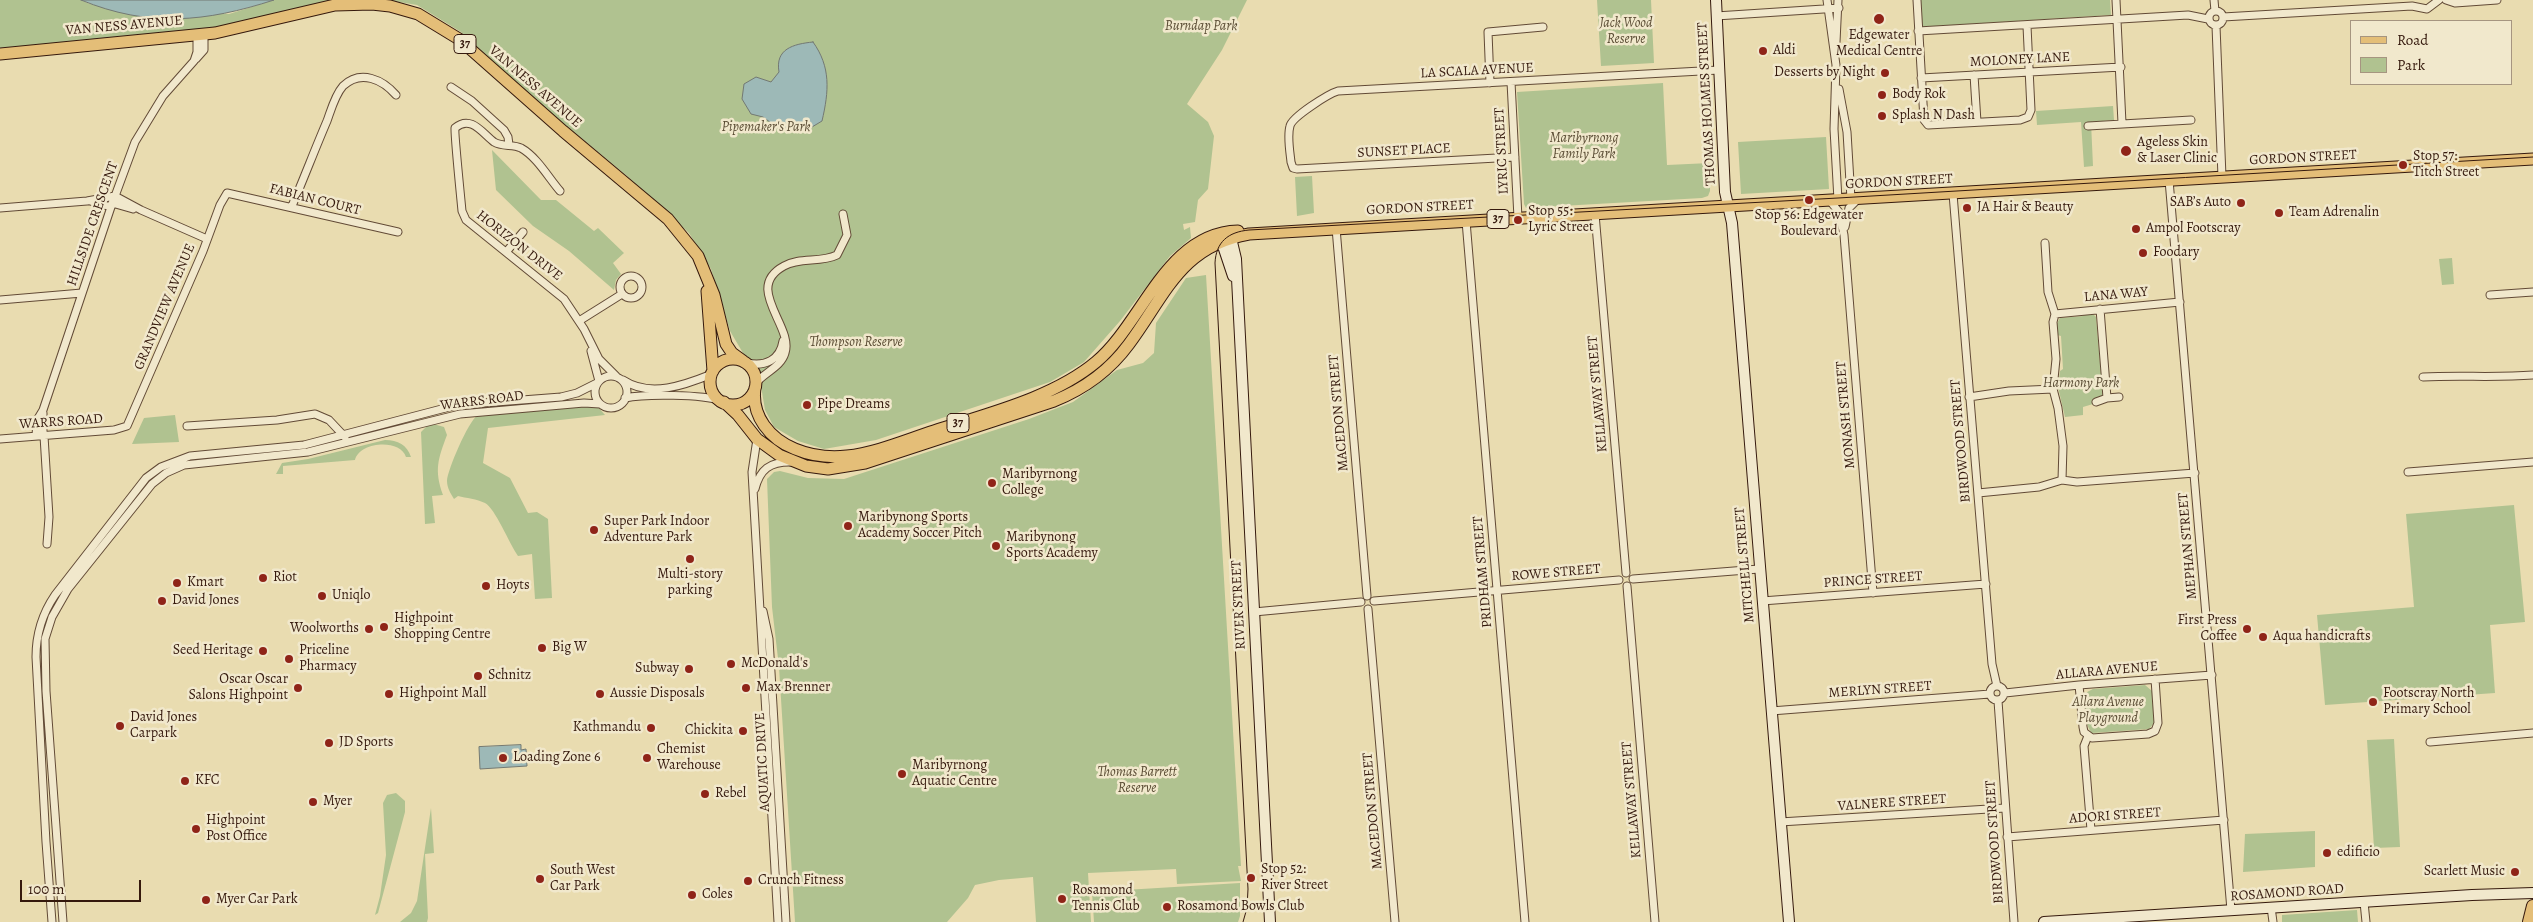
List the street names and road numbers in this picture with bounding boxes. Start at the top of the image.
street label: VAN NESS AVENUE [65,13,183,39]
street label: THOMAS HOLMES STREET [1694,22,1720,186]
road number: 37 [454,34,476,54]
street label: VAN NESS AVENUE [485,42,585,132]
street label: MOLONEY LANE [1969,49,2071,71]
street label: LA SCALA AVENUE [1420,60,1534,82]
street label: LYRIC STREET [1491,107,1513,195]
street label: SUNSET PLACE [1357,140,1451,162]
street label: GORDON STREET [2249,147,2357,169]
street label: HILLSIDE CRESCENT [64,160,122,288]
street label: GORDON STREET [1845,171,1953,193]
street label: FABIAN COURT [268,181,362,219]
street label: GORDON STREET [1366,197,1474,219]
street label: HORIZON DRIVE [473,207,565,285]
road number: 37 [1487,210,1509,228]
street label: GRANDVIEW AVENUE [131,241,199,373]
street label: LANA WAY [2083,284,2149,306]
street label: KELLAWAY STREET [1585,335,1611,453]
street label: MACEDON STREET [1326,354,1352,472]
street label: MONASH STREET [1833,360,1859,470]
street label: BIRDWOOD STREET [1947,379,1975,503]
street label: WARRS ROAD [439,388,525,414]
street label: WARRS ROAD [19,411,103,433]
road number: 37 [947,413,969,432]
street label: MEPHAN STREET [2175,492,2201,600]
street label: MITCHELL STREET [1732,506,1758,624]
street label: PRIDHAM STREET [1470,515,1496,629]
street label: RIVER STREET [1228,560,1250,650]
street label: ROWE STREET [1511,561,1601,585]
street label: PRINCE STREET [1823,568,1923,592]
street label: ALLARA AVENUE [2055,658,2159,684]
street label: MERLYN STREET [1828,678,1932,702]
street label: AQUATIC DRIVE [752,712,774,812]
street label: KELLAWAY STREET [1619,741,1645,859]
street label: MACEDON STREET [1360,752,1386,870]
street label: BIRDWOOD STREET [1982,780,2008,904]
street label: VALNERE STREET [1837,791,1947,815]
street label: ADORI STREET [2069,804,2161,828]
street label: ROSAMOND ROAD [2230,881,2344,905]

